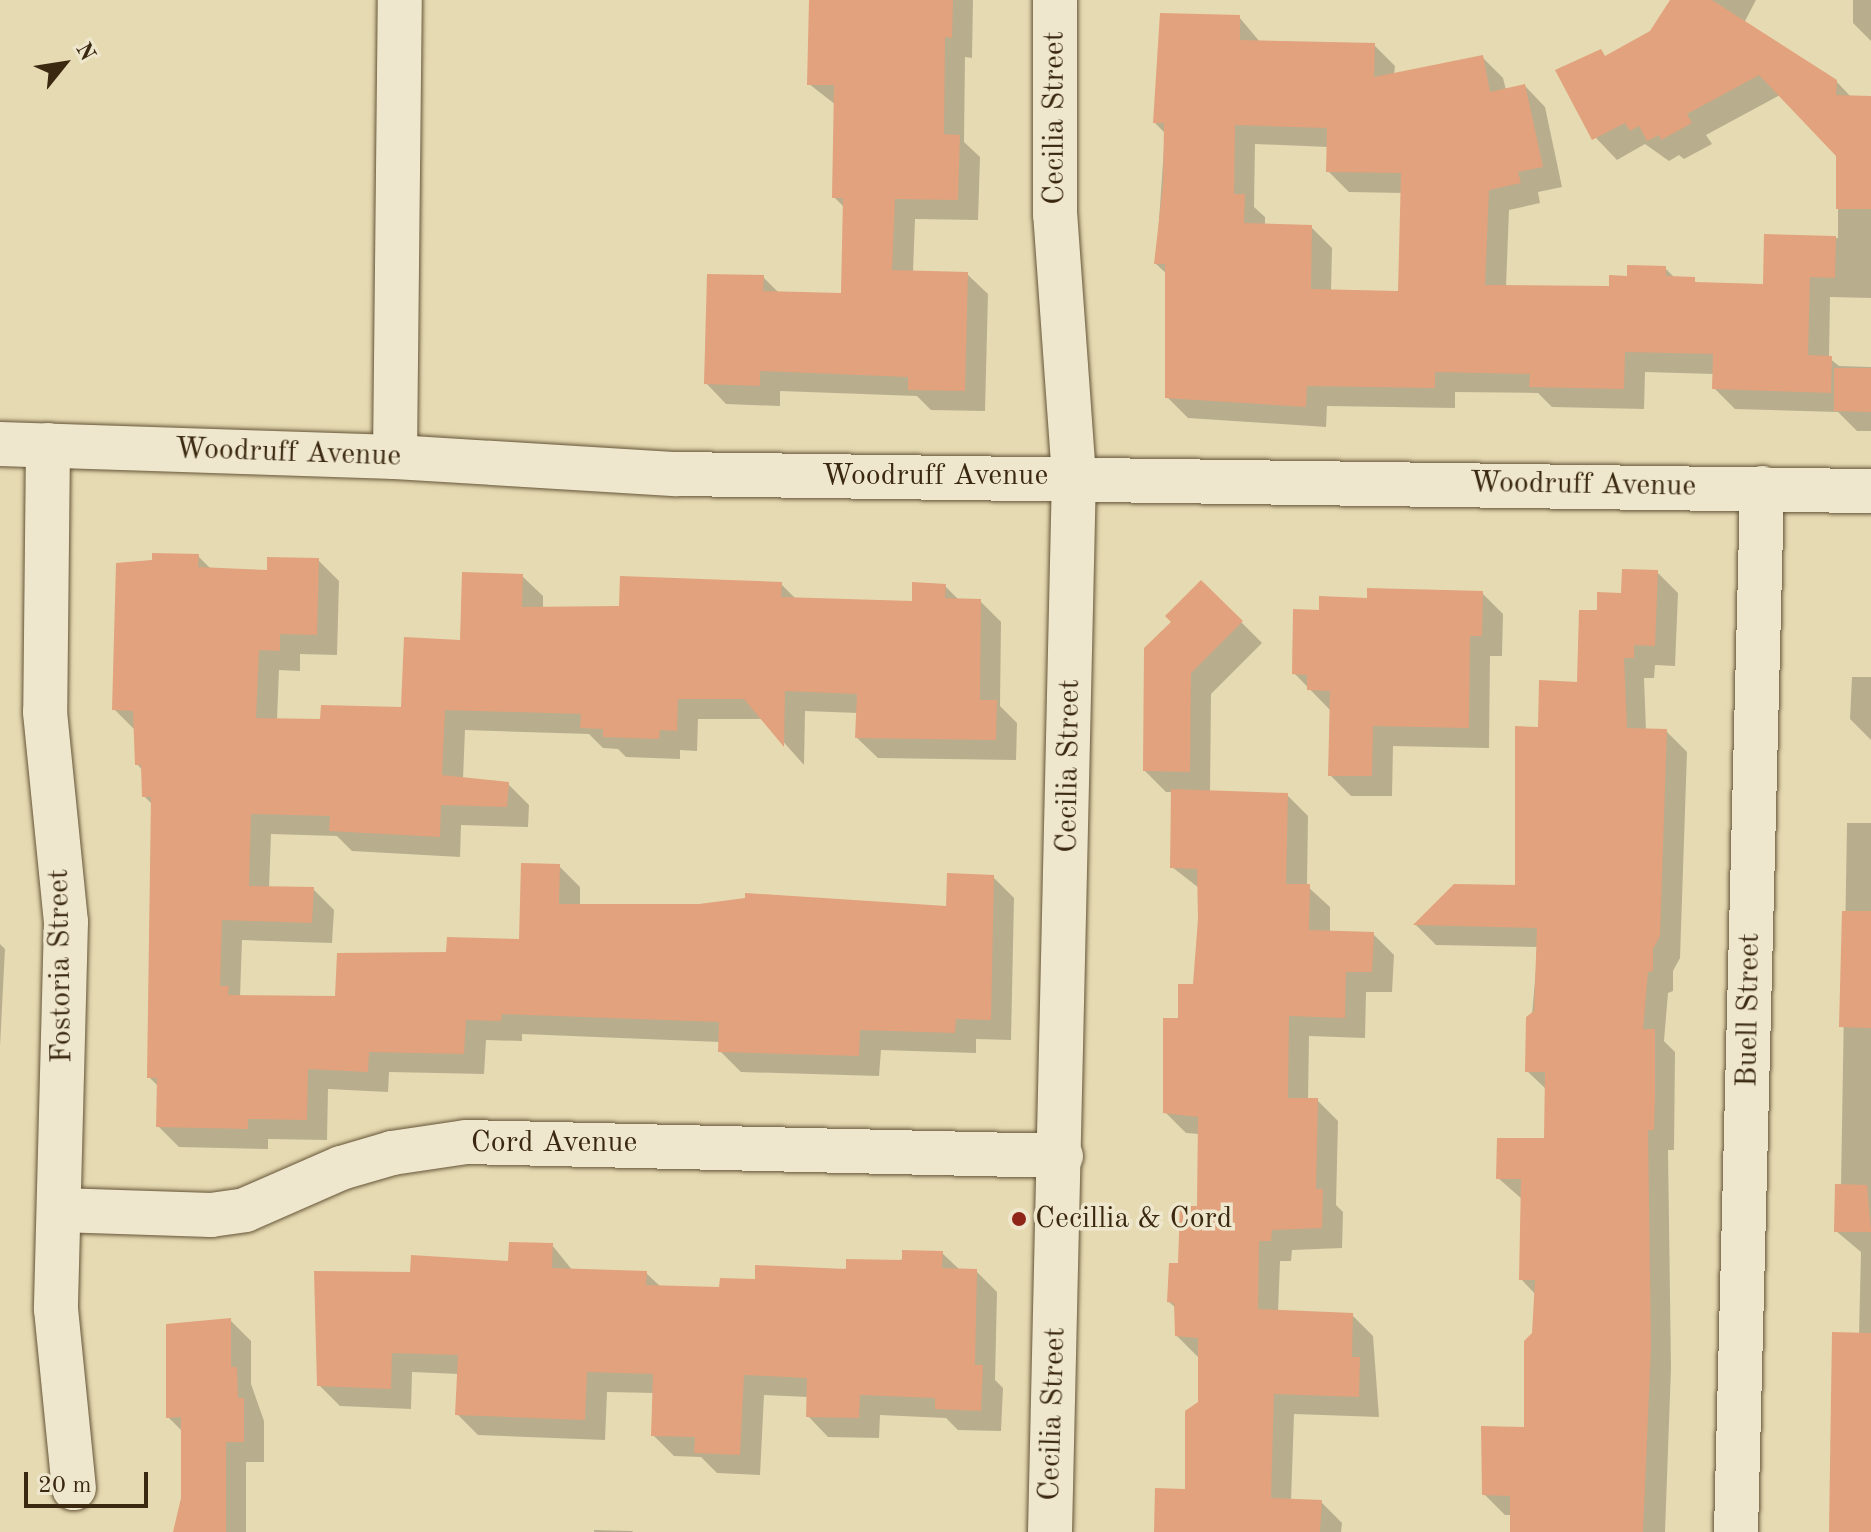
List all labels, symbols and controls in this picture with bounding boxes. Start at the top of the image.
north arrow [24,24,104,104]
street label: Cecilia Street [1037,31,1073,205]
text: N [71,39,99,65]
street label: Woodruff Avenue [174,431,402,475]
street label: Woodruff Avenue [822,458,1048,494]
street label: Woodruff Avenue [1470,465,1696,505]
street label: Cecilia Street [1049,679,1089,853]
street label: Fostoria Street [41,868,81,1064]
street label: Buell Street [1730,932,1768,1088]
street label: Cord Avenue [471,1125,637,1161]
place label: Cecillia & Cord [1035,1201,1233,1237]
marker: Cecillia & Cord [1010,1210,1028,1228]
street label: Cecilia Street [1032,1326,1074,1502]
scale bar [28,1456,152,1506]
text: 20 m [38,1474,92,1498]

